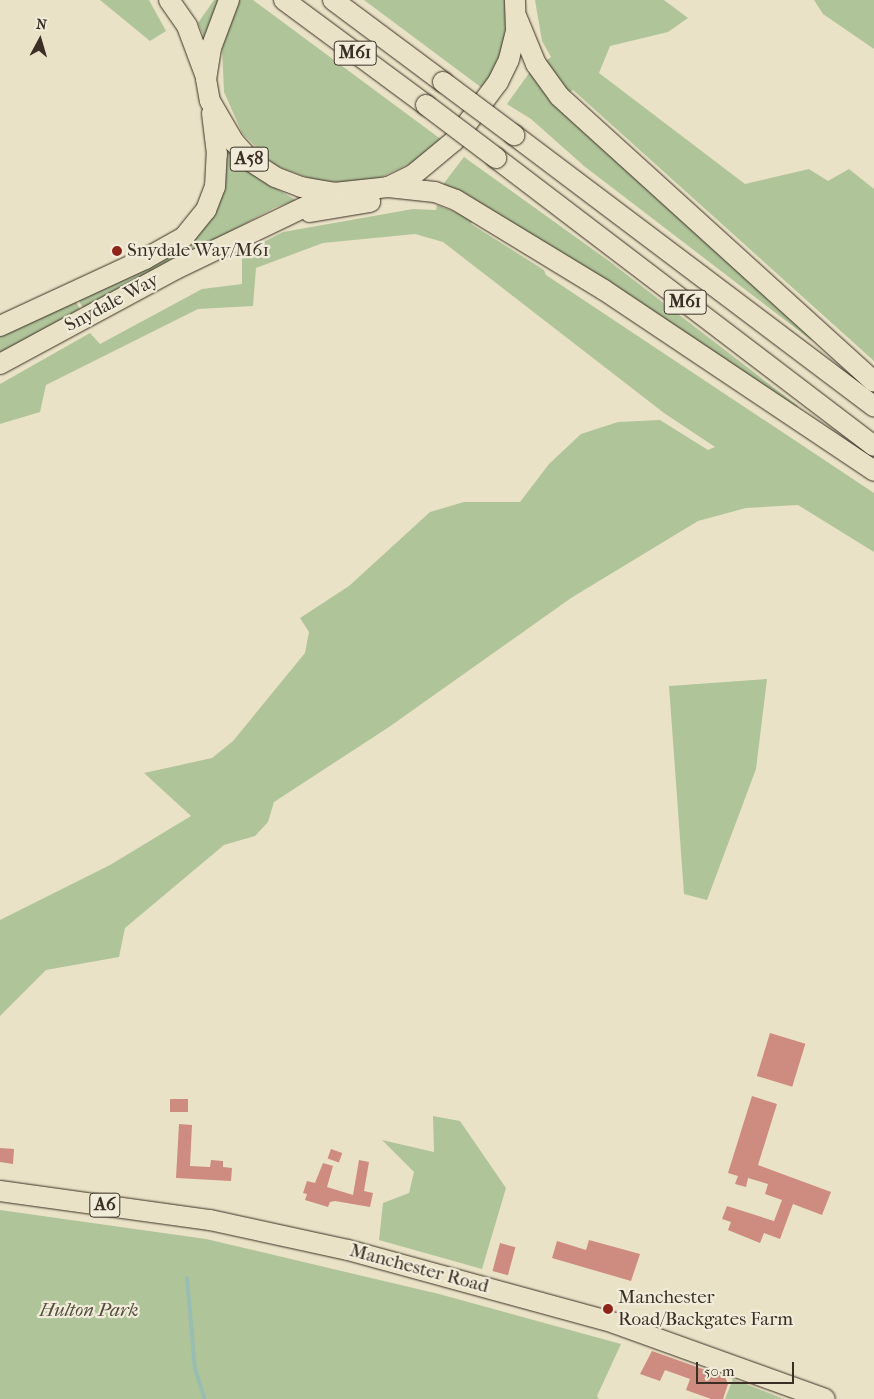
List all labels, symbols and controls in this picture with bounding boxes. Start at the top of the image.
north arrow [15,15,65,65]
text: N [35,16,48,34]
road number: M61 [332,38,378,68]
road number: A58 [229,144,269,174]
place label: Snydale Way/M61 [127,240,269,262]
marker: Snydale Way/M61 [111,245,123,257]
street label: Snydale Way [61,269,163,337]
road number: M61 [662,286,708,318]
road number: A6 [89,1190,121,1220]
street label: Manchester Road [347,1239,491,1299]
place label: Manchester Road/Backgates Farm [618,1287,793,1331]
park label: Hulton Park [40,1300,138,1322]
marker: Manchester Road/Backgates Farm [602,1303,614,1315]
scale bar [699,1352,796,1384]
text: 50 m [704,1362,734,1380]

